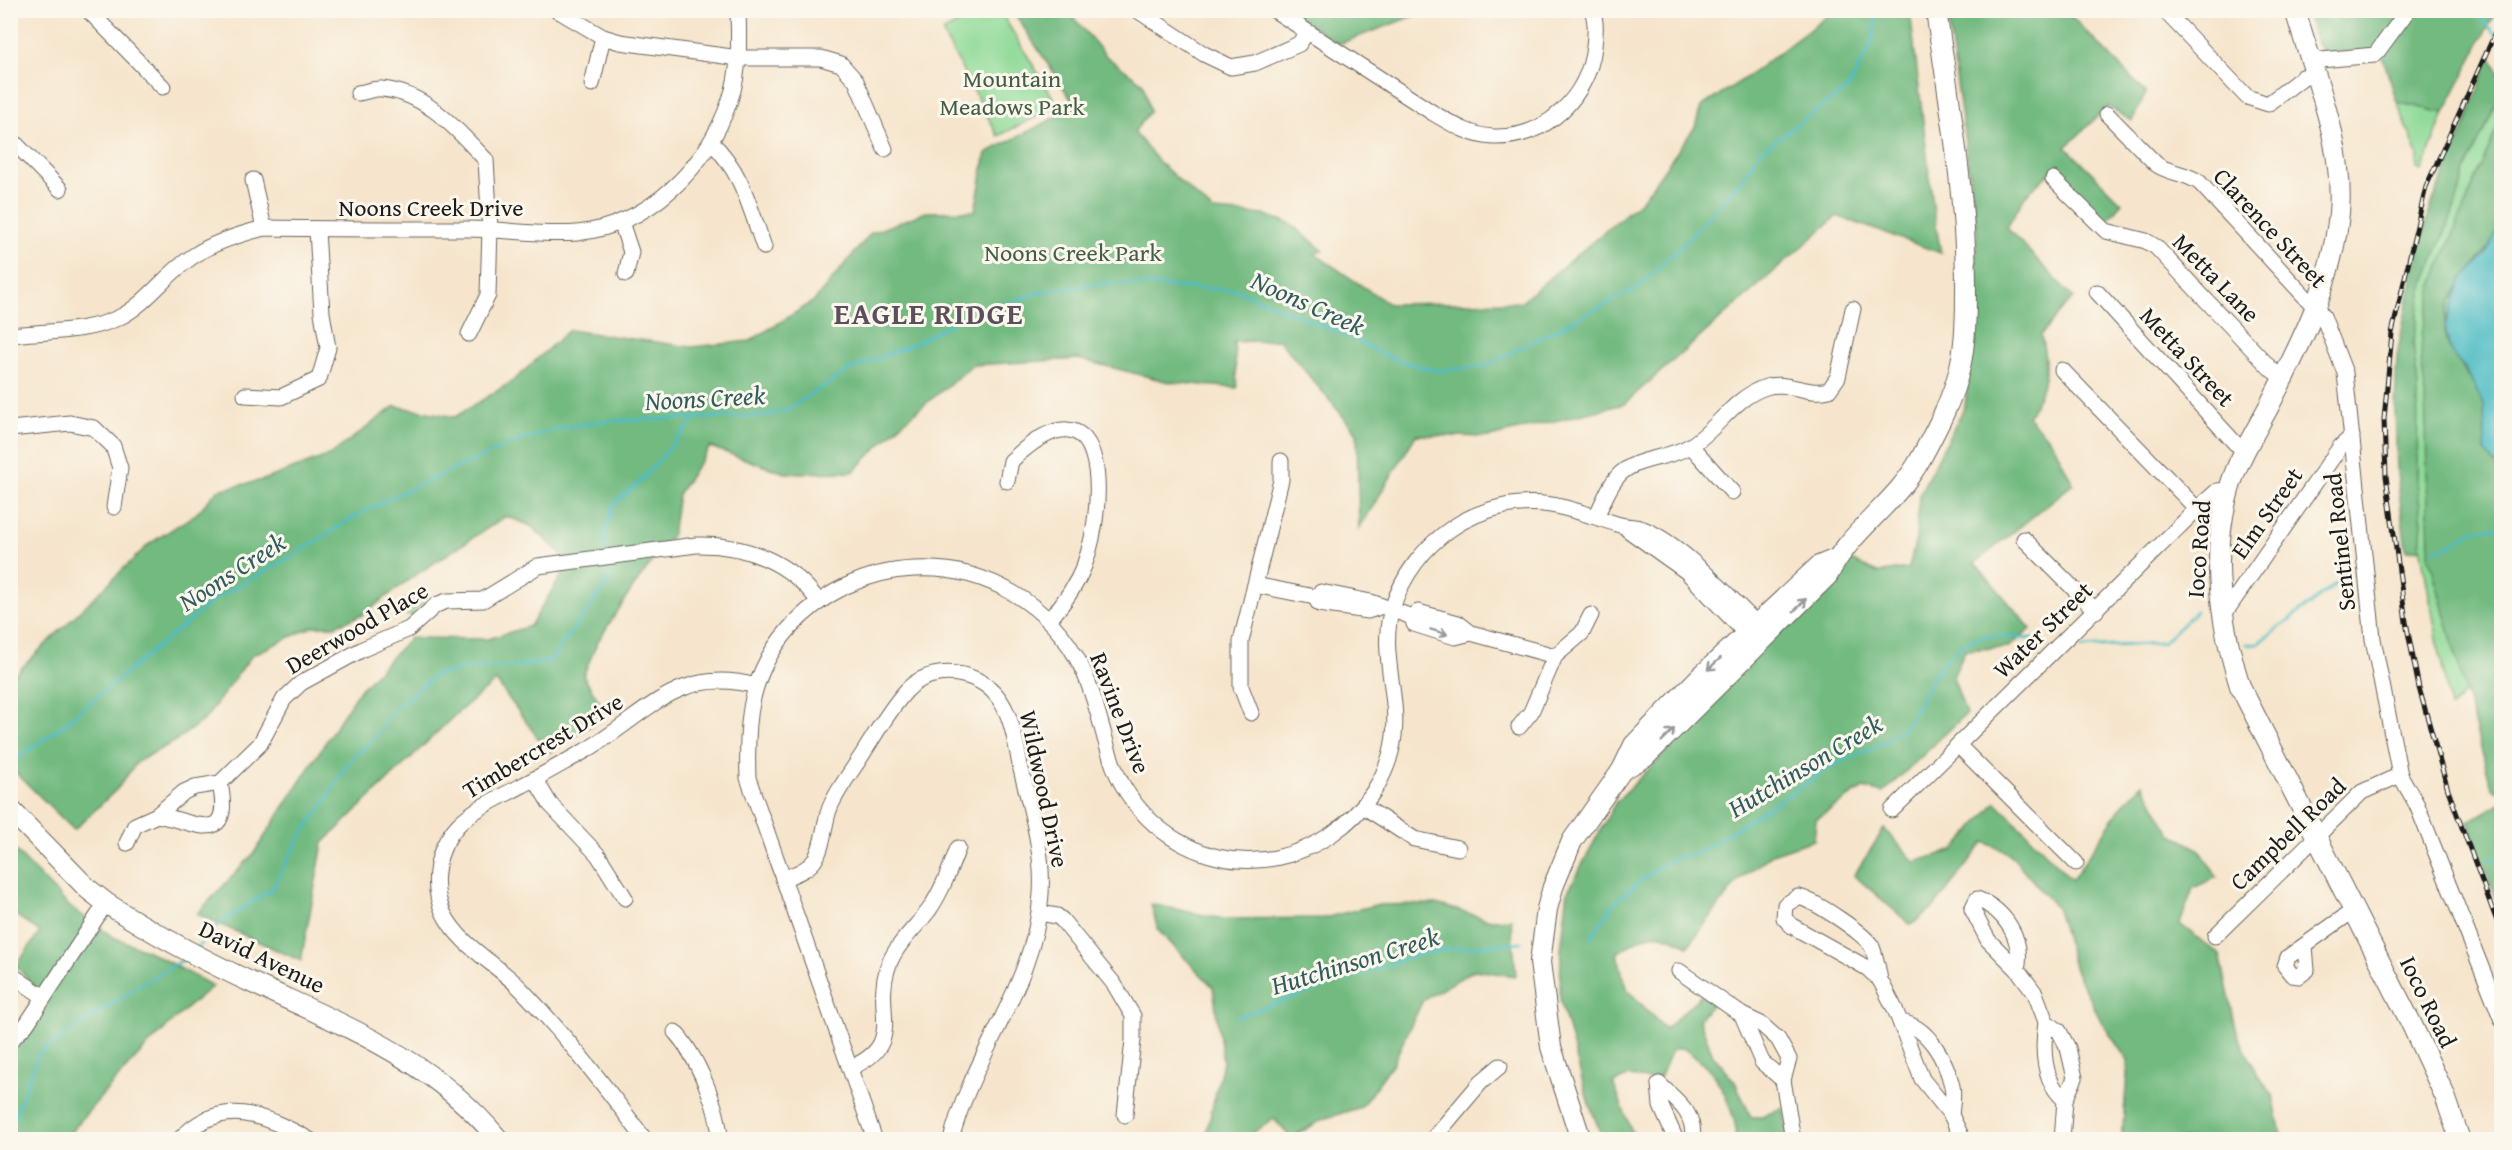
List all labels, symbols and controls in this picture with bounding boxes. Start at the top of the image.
park label: Mountain Meadows Park [939,61,1085,124]
street label: Clarence Street [2205,160,2336,296]
street label: Noons Creek Drive [339,190,523,225]
street label: Metta Lane [2165,225,2268,330]
park label: Noons Creek Park [984,235,1162,270]
water label: Noons Creek [1244,260,1371,345]
district label: EAGLE RIDGE [834,291,1024,335]
street label: Metta Street [2132,299,2243,415]
water label: Noons Creek [643,375,766,420]
street label: Elm Street [2222,459,2311,566]
street label: Sentinel Road [2315,471,2364,613]
street label: Ioco Road [2178,499,2219,599]
water label: Noons Creek [170,522,293,621]
street label: Deerwood Place [279,573,434,683]
street label: Water Street [1985,573,2101,686]
one-way arrow [1792,597,1807,612]
one-way arrow [1429,627,1448,638]
street label: Ravine Drive [1081,647,1160,779]
one-way arrow [1707,657,1722,671]
street label: Timbercrest Drive [456,684,630,807]
water label: Hutchinson Creek [1719,704,1890,828]
street label: Wildwood Drive [1011,707,1078,871]
one-way arrow [1660,727,1675,742]
street label: Campbell Road [2222,769,2354,898]
street label: David Avenue [193,911,331,1002]
water label: Hutchinson Creek [1265,916,1444,1005]
street label: Ioco Road [2391,950,2466,1054]

